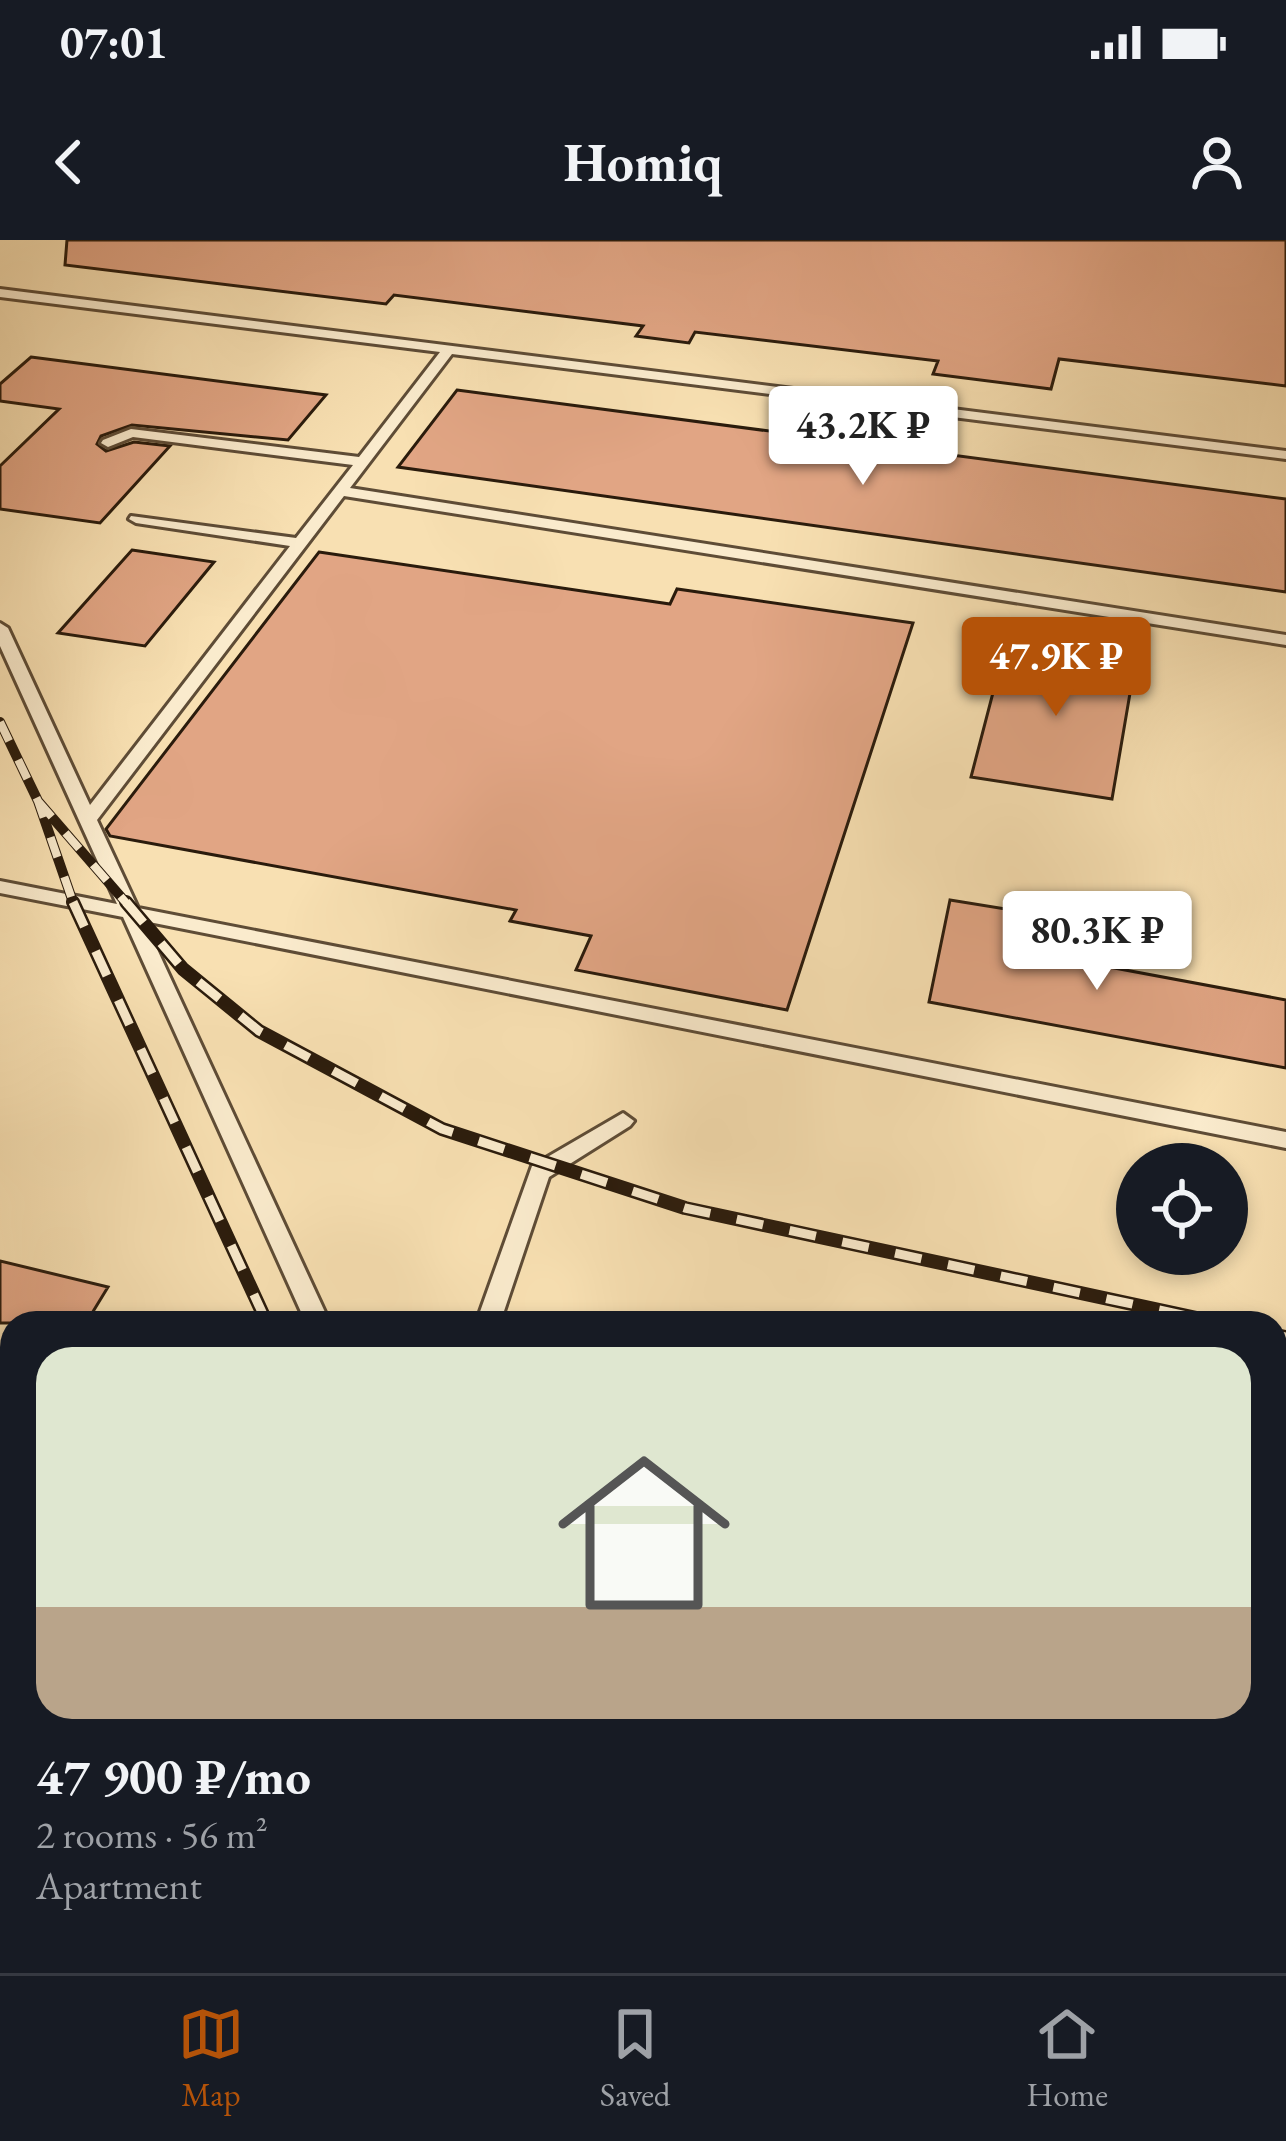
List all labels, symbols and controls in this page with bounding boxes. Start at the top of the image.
text: 07:01 [60,13,168,71]
text: Homiq [564,127,722,197]
icon: back [36,129,102,195]
icon: person [1184,129,1250,195]
pin: 43.2K ₽ [752,386,974,488]
text: 43.2K ₽ [796,399,930,450]
pin: 47.9K ₽ [945,617,1167,719]
text: 47.9K ₽ [989,630,1123,681]
pin: 80.3K ₽ [986,891,1208,993]
text: 80.3K ₽ [1030,904,1164,955]
map controls [1116,1143,1248,1275]
button: locate [1116,1143,1248,1275]
icon: home [536,1425,752,1641]
text: 47 900 ₽/mo [36,1743,311,1809]
text: 2 rooms · 56 m² [36,1809,268,1860]
text: Apartment [36,1860,202,1911]
tab: Map [178,2001,244,2116]
tab: Saved [600,2001,671,2116]
tab: Home [1026,2001,1108,2116]

